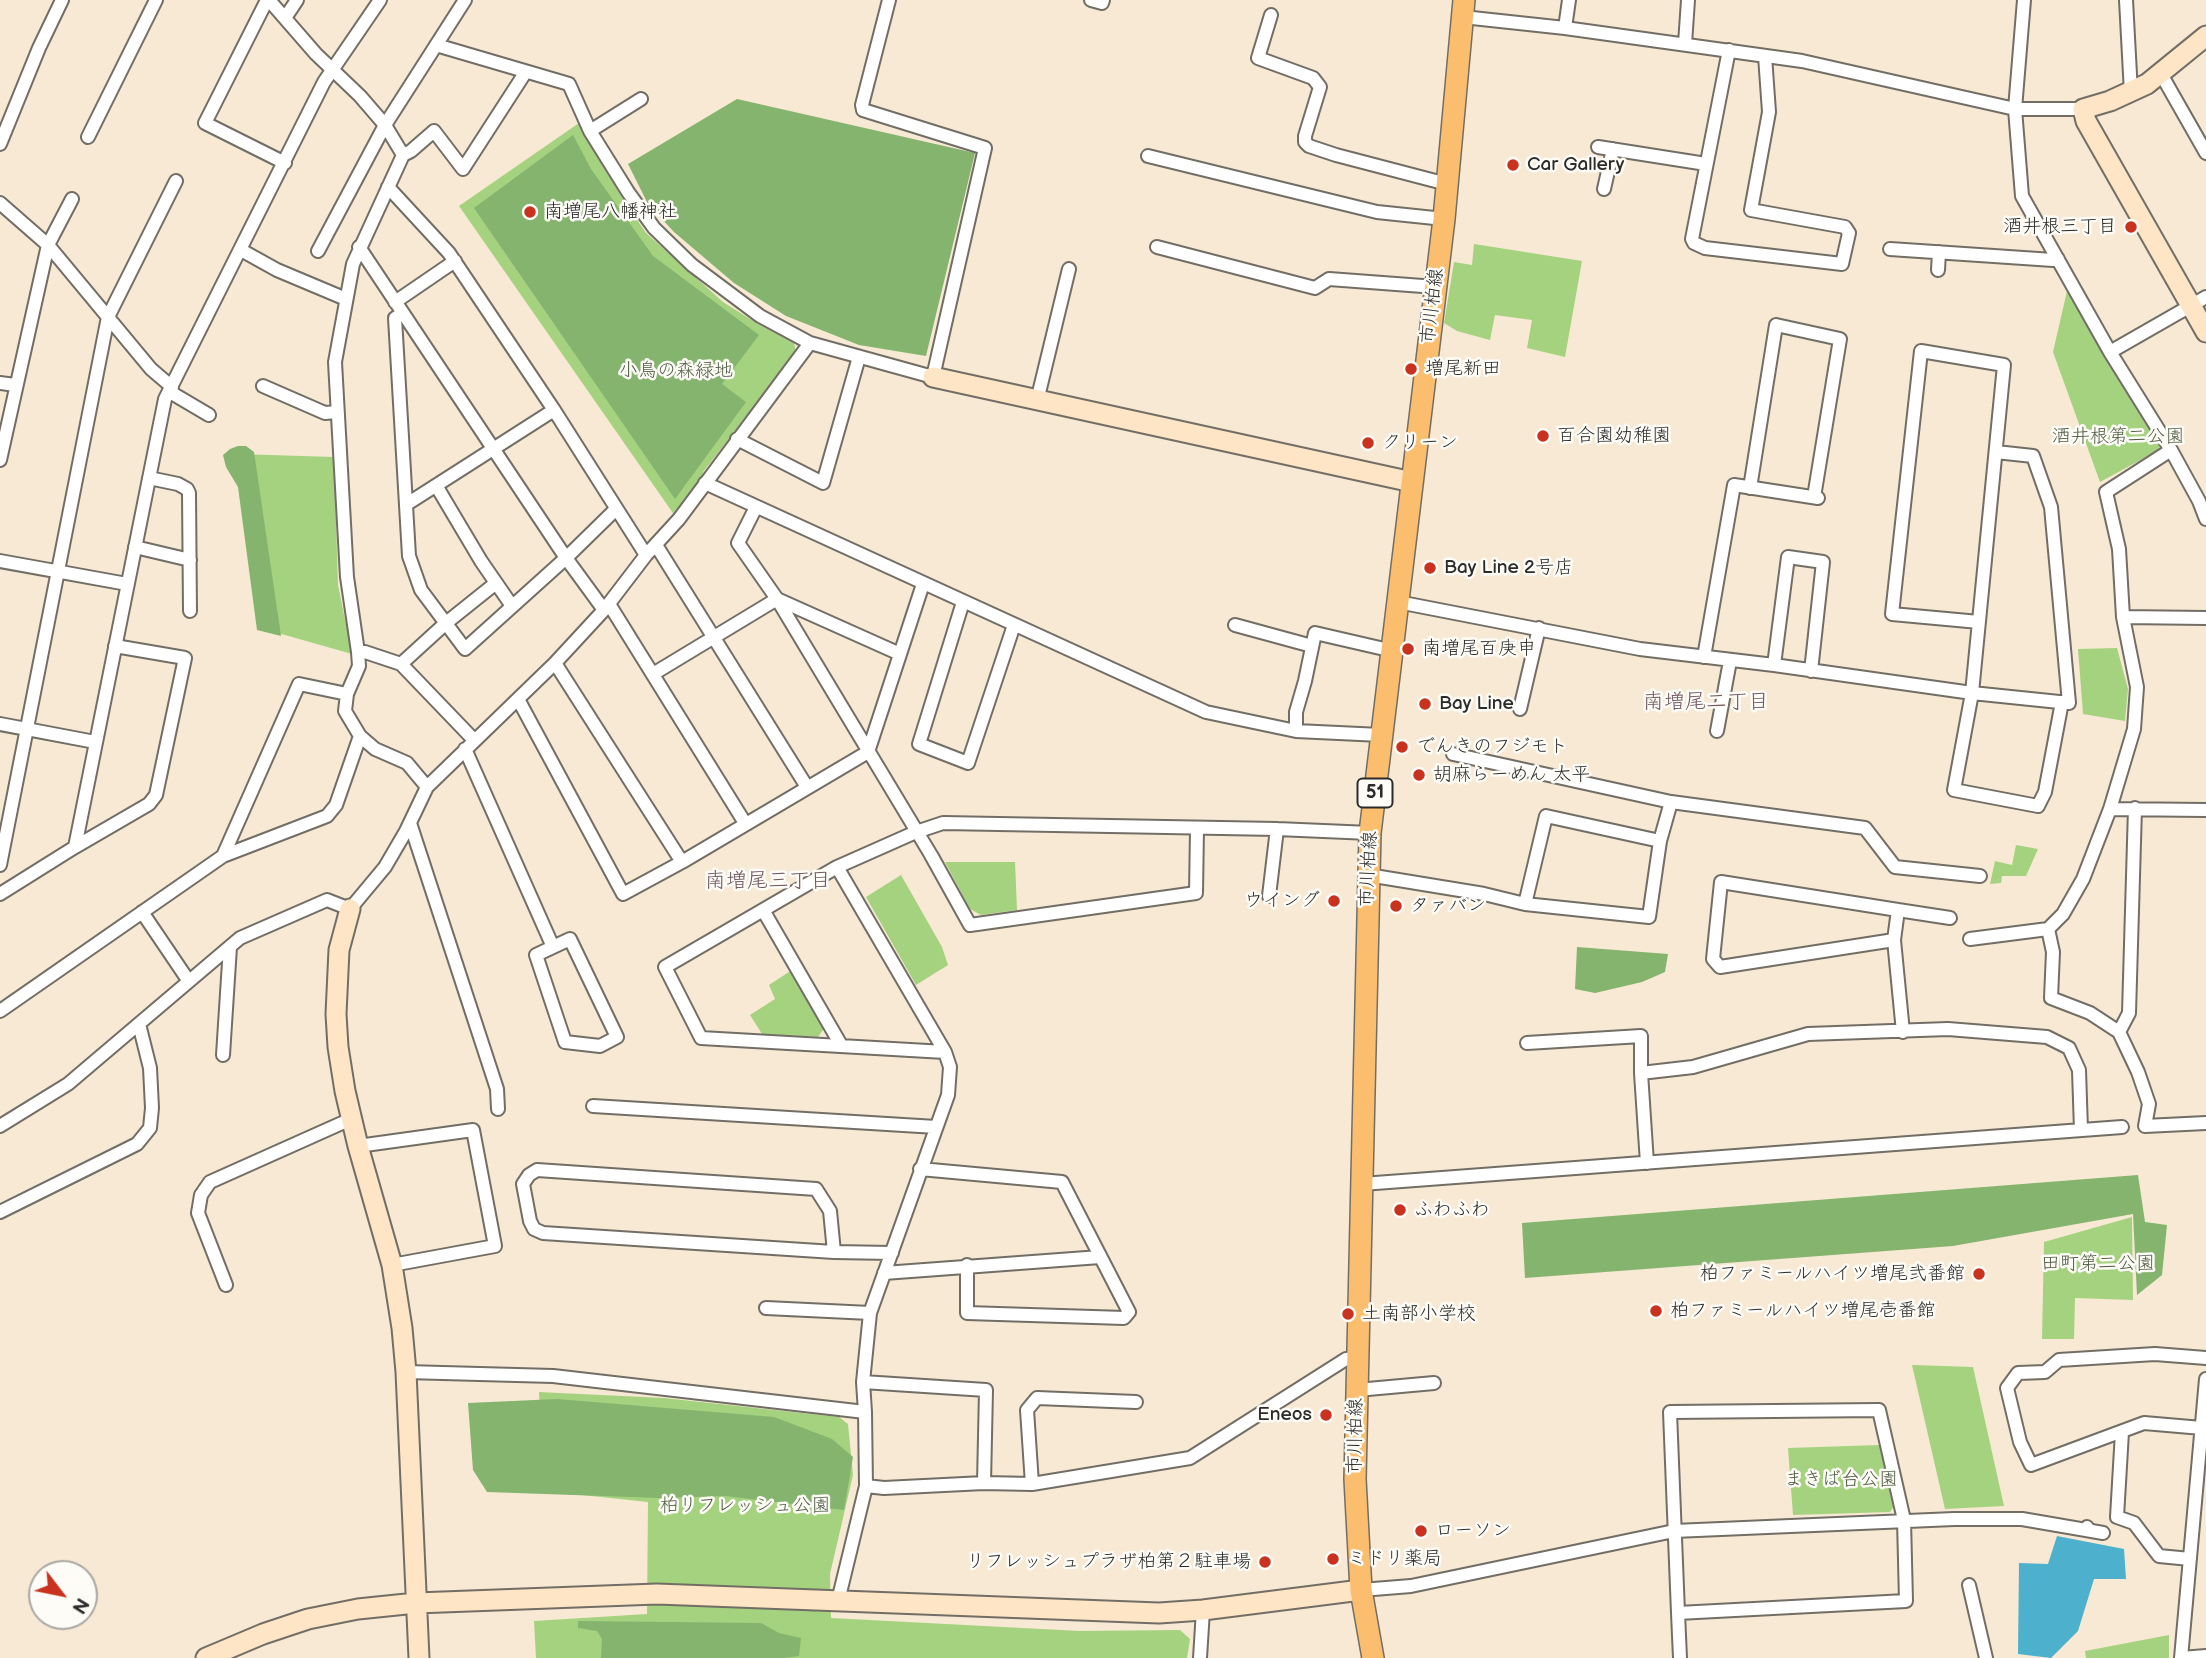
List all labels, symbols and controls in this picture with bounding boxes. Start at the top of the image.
place label: Car Gallery [1527,154,1624,176]
marker: Car Gallery [1505,157,1521,173]
place label: 南増尾八幡神社 [544,201,677,223]
marker: 南増尾八幡神社 [522,204,538,220]
place label: 酒井根三丁目 [2003,216,2117,238]
marker: 酒井根三丁目 [2123,219,2139,235]
street label: 市川柏線 [1417,267,1449,345]
place label: 増尾新田 [1425,358,1501,380]
park label: 小鳥の森緑地 [619,360,733,382]
marker: 増尾新田 [1403,361,1419,377]
place label: 百合園幼稚園 [1557,425,1671,447]
park label: 酒井根第二公園 [2052,426,2184,448]
marker: 百合園幼稚園 [1535,428,1551,444]
place label: クリーン [1382,432,1458,454]
marker: クリーン [1360,435,1376,451]
place label: Bay Line 2号店 [1444,557,1573,579]
marker: Bay Line 2号店 [1422,560,1438,576]
place label: 南増尾百庚申 [1422,638,1536,660]
marker: 南増尾百庚申 [1400,641,1416,657]
district label: 南増尾二丁目 [1643,690,1769,716]
place label: Bay Line [1439,693,1514,715]
marker: Bay Line [1417,696,1433,712]
place label: でんきのフジモト [1416,736,1568,758]
marker: でんきのフジモト [1394,739,1410,755]
place label: 胡麻らーめん 太平 [1433,764,1590,786]
marker: 胡麻らーめん 太平 [1411,767,1427,783]
road number: 51 [1358,778,1392,808]
street label: 市川柏線 [1356,830,1382,908]
district label: 南増尾三丁目 [705,869,831,895]
place label: ウイング [1244,890,1320,912]
marker: ウイング [1326,893,1342,909]
place label: タァバン [1410,895,1486,917]
marker: タァバン [1388,898,1404,914]
place label: ふわふわ [1414,1199,1490,1221]
marker: ふわふわ [1392,1202,1408,1218]
park label: 田町第二公園 [2041,1253,2155,1275]
place label: 柏ファミールハイツ増尾弐番館 [1699,1263,1965,1285]
marker: 柏ファミールハイツ増尾弐番館 [1971,1266,1987,1282]
place label: 柏ファミールハイツ増尾壱番館 [1670,1300,1936,1322]
place label: 土南部小学校 [1362,1303,1476,1325]
marker: 柏ファミールハイツ増尾壱番館 [1648,1303,1664,1319]
marker: 土南部小学校 [1340,1306,1356,1322]
street label: 市川柏線 [1344,1398,1368,1474]
place label: Eneos [1257,1404,1312,1426]
marker: Eneos [1318,1407,1334,1423]
park label: まきば台公園 [1784,1469,1898,1491]
park label: 柏リフレッシュ公園 [660,1495,830,1517]
place label: ローソン [1435,1520,1511,1542]
marker: ローソン [1413,1523,1429,1539]
place label: ミドリ薬局 [1347,1548,1442,1570]
place label: リフレッシュプラザ柏第２駐車場 [966,1551,1251,1573]
marker: ミドリ薬局 [1325,1551,1341,1567]
marker: リフレッシュプラザ柏第２駐車場 [1257,1554,1273,1570]
north arrow [28,1560,98,1630]
text: N [66,1593,93,1617]

